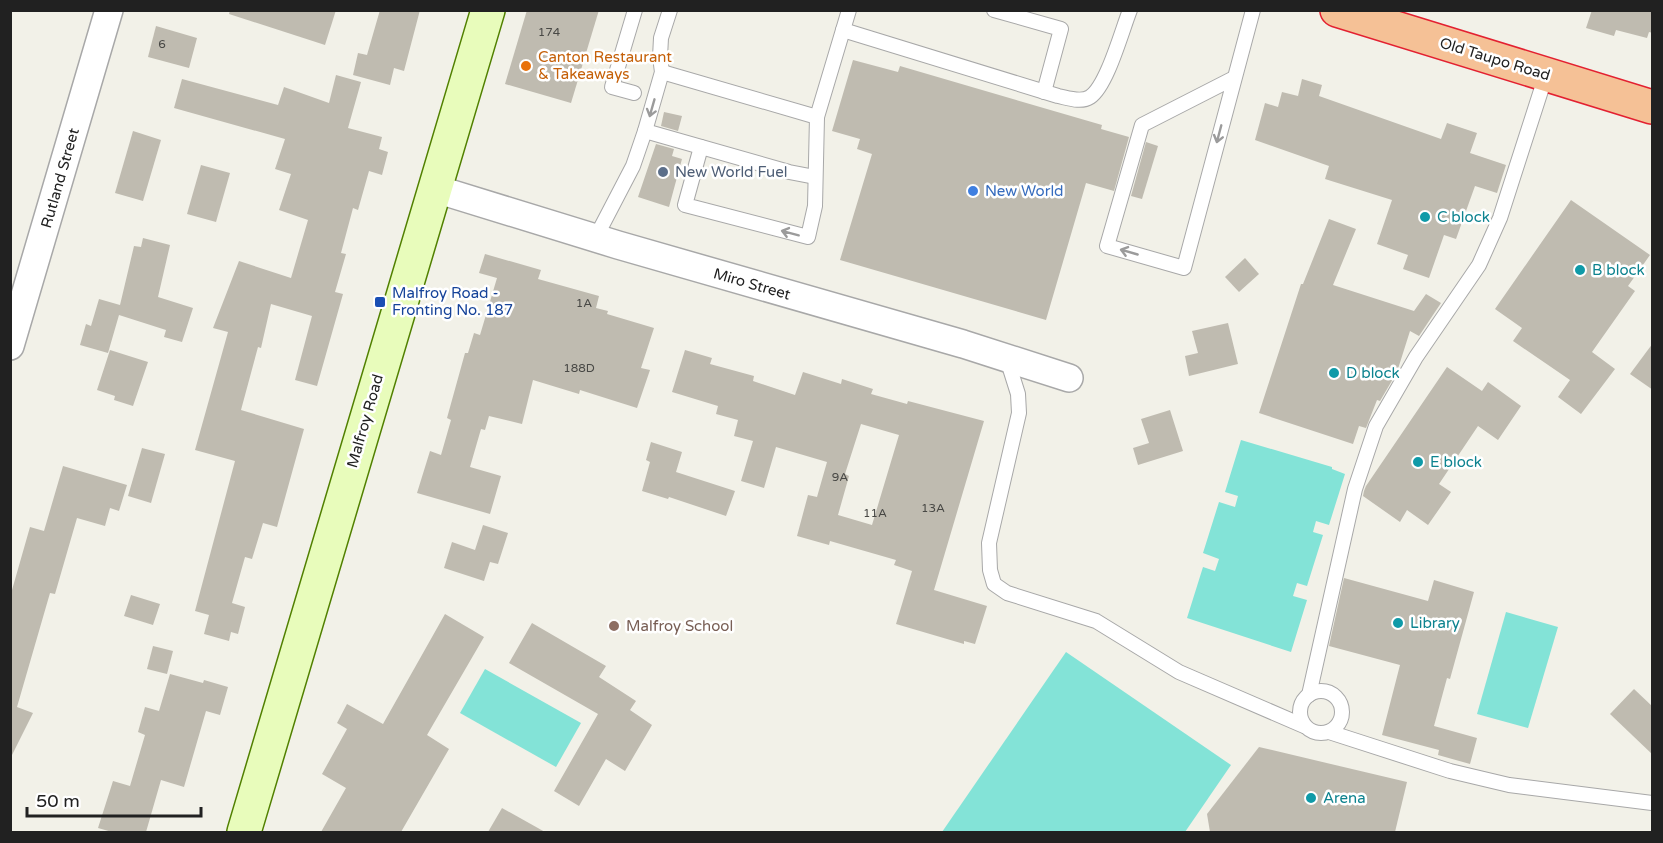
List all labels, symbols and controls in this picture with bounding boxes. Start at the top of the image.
house number: 174 [538,25,561,39]
street label: Old Taupo Road [1437,34,1553,84]
house number: 6 [158,37,166,51]
place label: Canton Restaurant & Takeaways [538,48,672,83]
marker: Canton Restaurant & Takeaways [519,59,533,73]
one-way arrow [645,98,657,117]
one-way arrow [1213,124,1224,143]
street label: Rutland Street [37,126,83,230]
place label: New World Fuel [675,163,787,181]
marker: New World Fuel [656,165,670,179]
place label: New World [985,182,1064,200]
marker: New World [966,184,980,198]
place label: C block [1437,208,1490,226]
marker: C block [1418,210,1432,224]
one-way arrow [781,226,800,238]
one-way arrow [1120,246,1139,257]
place label: B block [1592,261,1645,279]
marker: B block [1573,263,1587,277]
street label: Miro Street [711,264,793,304]
place label: Malfroy Road - Fronting No. 187 [392,284,513,319]
marker: Malfroy Road - Fronting No. 187 [373,295,387,309]
house number: 1A [576,296,592,310]
house number: 188D [563,361,595,375]
place label: D block [1346,364,1400,382]
marker: D block [1327,366,1341,380]
street label: Malfroy Road [343,372,387,470]
place label: E block [1430,453,1482,471]
marker: E block [1411,455,1425,469]
house number: 9A [832,470,848,484]
house number: 13A [921,501,945,515]
house number: 11A [863,506,887,520]
place label: Library [1410,614,1460,632]
marker: Library [1391,616,1405,630]
place label: Malfroy School [626,617,733,635]
marker: Malfroy School [607,619,621,633]
scale bar [27,780,201,818]
place label: Arena [1323,789,1366,807]
text: 50 m [36,790,80,812]
marker: Arena [1304,791,1318,805]

